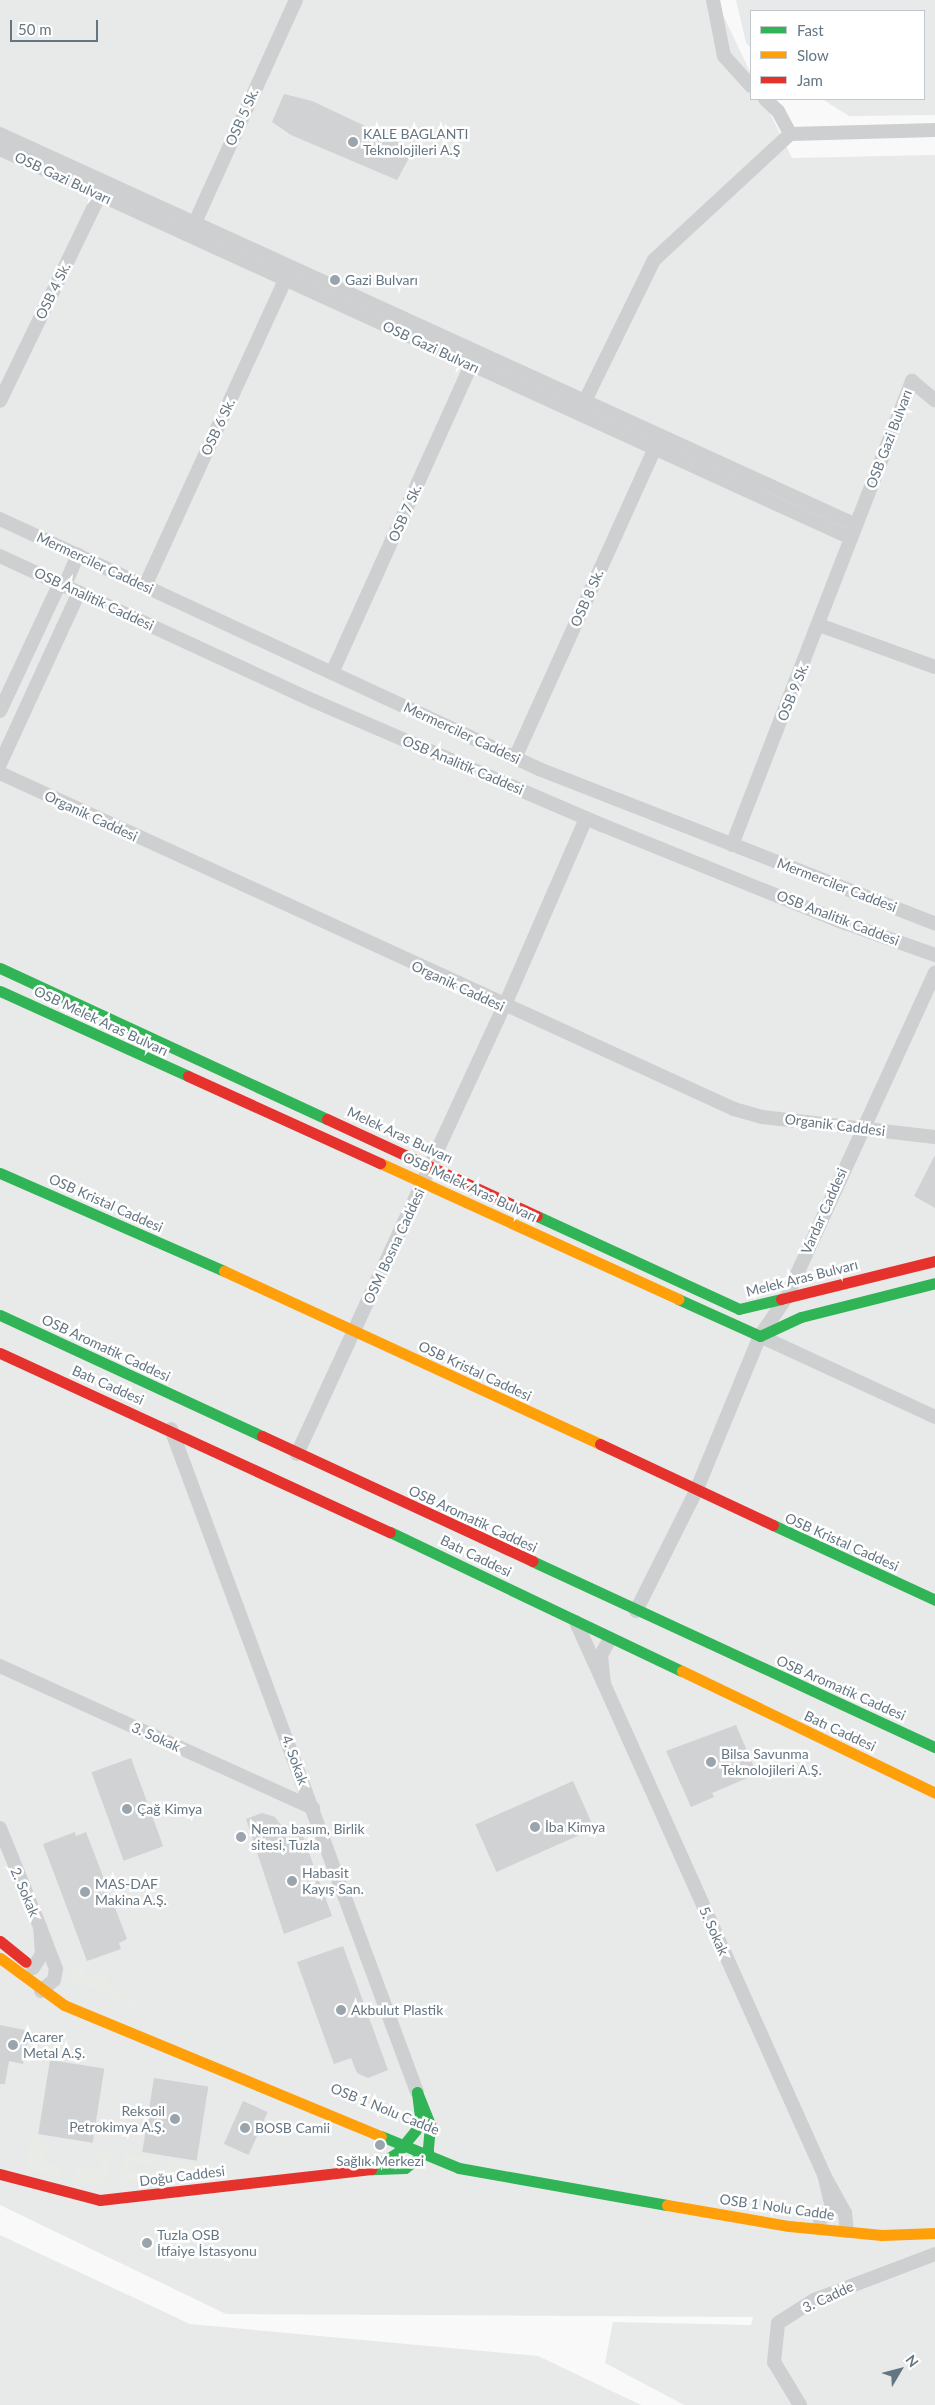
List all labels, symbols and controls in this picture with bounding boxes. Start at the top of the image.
scale bar [12,10,100,42]
legend [750,10,925,100]
text: 50 m [18,20,52,38]
text: Fast [797,21,824,39]
text: Slow [797,46,829,64]
text: Jam [797,71,823,89]
street label: OSB 5 Sk. [222,86,262,148]
place label: KALE BAGLANTI Teknolojileri A.Ş [363,126,469,158]
marker: KALE BAGLANTI Teknolojileri A.Ş [347,136,359,148]
street label: OSB Gazi Bulvarı [12,148,114,208]
street label: OSB 4 Sk. [32,260,74,322]
place label: Gazi Bulvarı [345,272,418,288]
marker: Gazi Bulvarı [329,274,341,286]
street label: OSB Gazi Bulvarı [380,317,482,377]
street label: OSB Gazi Bulvarı [862,387,916,491]
street label: OSB 6 Sk. [197,396,239,458]
street label: OSB 7 Sk. [385,482,425,544]
street label: Mermerciler Caddesi [34,529,156,597]
street label: OSB Analitik Caddesi [31,564,157,634]
street label: OSB 8 Sk. [567,567,607,629]
street label: OSB 9 Sk. [774,661,812,723]
street label: Mermerciler Caddesi [401,699,523,767]
street label: OSB Analitik Caddesi [400,732,526,798]
street label: Organik Caddesi [42,787,140,845]
street label: Mermerciler Caddesi [775,854,899,916]
street label: OSB Analitik Caddesi [774,887,902,949]
street label: Organik Caddesi [409,957,507,1015]
street label: OSB Melek Aras Bulvarı [31,982,171,1060]
street label: Melek Aras Bulvarı [344,1103,456,1167]
street label: Organik Caddesi [784,1111,886,1139]
street label: OSB Melek Aras Bulvarı [400,1148,540,1226]
street label: Vardar Caddesi [798,1165,850,1257]
street label: OSB Kristal Caddesi [46,1170,166,1236]
street label: OSM Bosna Caddesi [360,1186,428,1306]
street label: Melek Aras Bulvarı [744,1256,860,1300]
street label: OSB Aromatik Caddesi [39,1311,173,1385]
street label: OSB Kristal Caddesi [416,1337,534,1405]
street label: Batı Caddesi [69,1362,147,1408]
street label: OSB Aromatik Caddesi [406,1482,540,1556]
street label: OSB Kristal Caddesi [782,1509,902,1575]
street label: Batı Caddesi [438,1532,514,1580]
street label: OSB Aromatik Caddesi [774,1652,908,1724]
street label: Batı Caddesi [802,1707,878,1755]
street label: 3. Sokak [129,1719,183,1755]
street label: 4. Sokak [278,1733,312,1787]
place label: Bilsa Savunma Teknolojileri A.Ş. [721,1746,822,1778]
marker: Bilsa Savunma Teknolojileri A.Ş. [705,1756,717,1768]
place label: Çağ Kimya [137,1801,202,1817]
marker: Çağ Kimya [121,1803,133,1815]
place label: İba Kimya [545,1819,605,1835]
place label: Nema basım, Birlik sitesi, Tuzla [251,1821,365,1854]
marker: İba Kimya [529,1821,541,1833]
marker: Nema basım, Birlik sitesi, Tuzla [235,1831,247,1843]
street label: 2. Sokak [7,1865,43,1919]
place label: Habasit Kayış San. [302,1865,364,1898]
marker: Habasit Kayış San. [286,1875,298,1887]
place label: MAS-DAF Makina A.Ş. [95,1876,167,1908]
marker: MAS-DAF Makina A.Ş. [79,1886,91,1898]
street label: 5. Sokak [696,1904,732,1958]
place label: Akbulut Plastik [351,2002,443,2018]
marker: Akbulut Plastik [335,2004,347,2016]
place label: Acarer Metal A.Ş. [23,2029,86,2062]
marker: Acarer Metal A.Ş. [7,2039,19,2051]
street label: OSB 1 Nolu Cadde [328,2080,442,2138]
place label: Reksoil Petrokimya A.Ş. [69,2103,165,2136]
marker: Reksoil Petrokimya A.Ş. [169,2113,181,2125]
place label: BOSB Camii [255,2120,330,2136]
marker: BOSB Camii [239,2122,251,2134]
marker: Sağlık Merkezi [374,2139,386,2151]
place label: Sağlık Merkezi [336,2153,424,2169]
street label: Doğu Caddesi [138,2162,226,2190]
street label: OSB 1 Nolu Cadde [719,2191,835,2223]
place label: Tuzla OSB İtfaiye İstasyonu [157,2227,257,2260]
marker: Tuzla OSB İtfaiye İstasyonu [141,2237,153,2249]
street label: 3. Cadde [800,2278,856,2316]
north arrow [875,2345,925,2395]
text: N [902,2351,922,2370]

